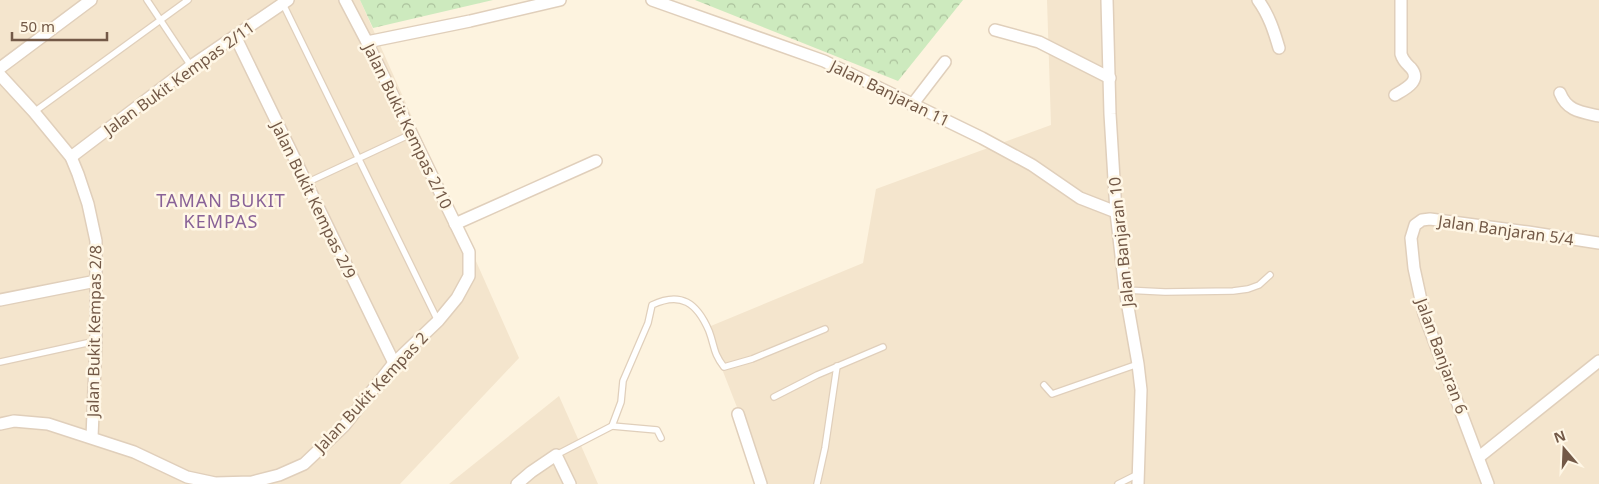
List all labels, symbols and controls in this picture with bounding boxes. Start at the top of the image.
scale bar [12,10,108,42]
text: 50 m [20,16,55,36]
street label: Jalan Bukit Kempas 2/11 [98,16,259,141]
street label: Jalan Bukit Kempas 2/10 [357,38,458,212]
street label: Jalan Banjaran 11 [825,54,953,131]
street label: Jalan Bukit Kempas 2/9 [265,116,362,282]
street label: Jalan Banjaran 10 [1103,176,1139,310]
district label: TAMAN BUKIT KEMPAS [156,188,286,233]
street label: Jalan Banjaran 5/4 [1435,209,1575,250]
street label: Jalan Bukit Kempas 2/8 [81,245,107,419]
street label: Jalan Banjaran 6 [1410,293,1473,417]
street label: Jalan Bukit Kempas 2 [308,327,433,458]
north arrow [1539,424,1589,474]
text: N [1551,425,1568,447]

